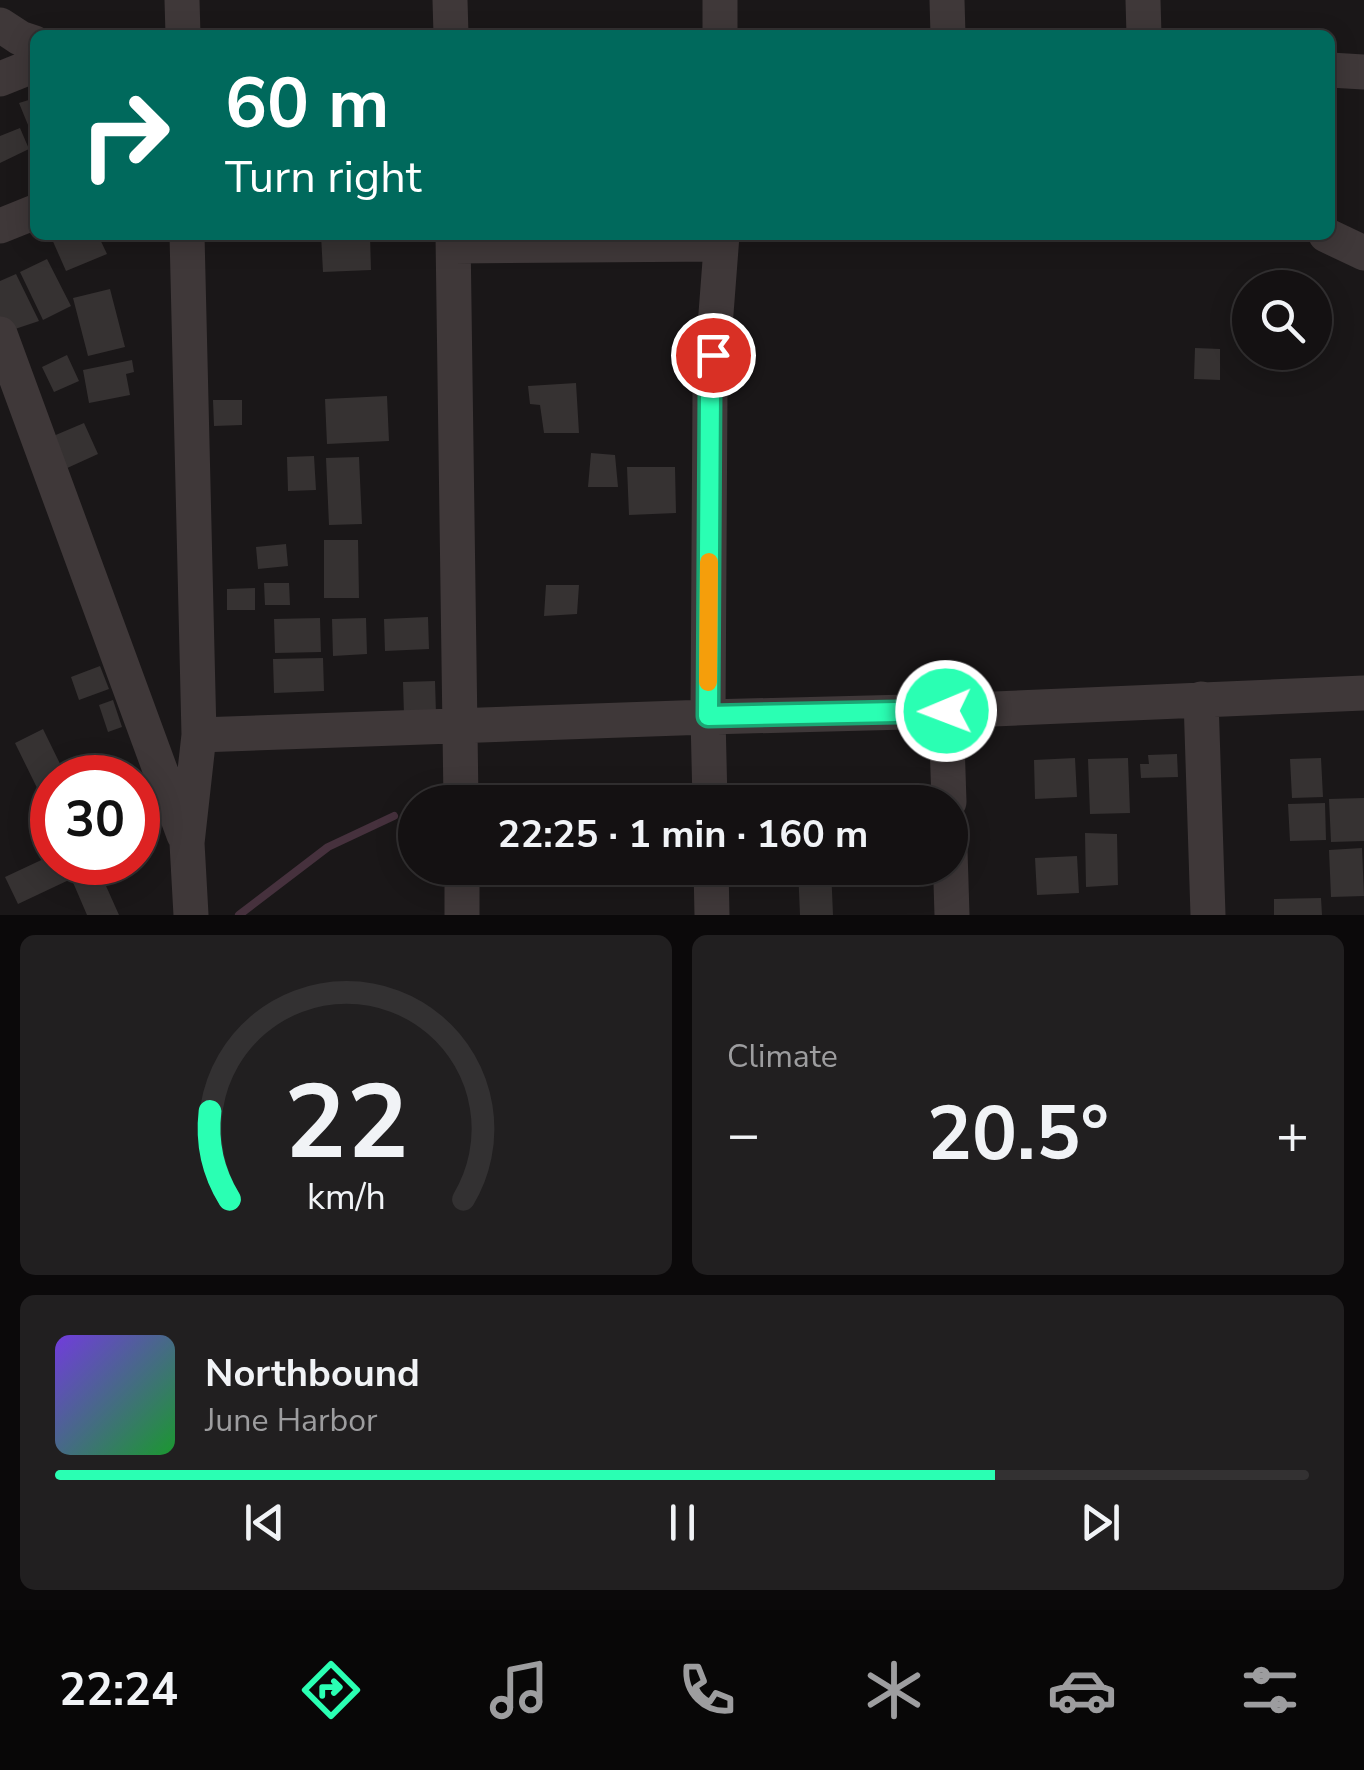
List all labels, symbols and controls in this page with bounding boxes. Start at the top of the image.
text: 60 m [225,56,389,152]
icon: right [60,70,190,200]
text: Turn right [225,147,422,208]
map controls [1232,270,1332,370]
button: search [1232,270,1332,370]
pin [671,313,756,398]
icon: arrive [686,328,741,383]
position arrow [894,659,998,763]
speed limit sign: 30 [30,755,160,885]
text: 22:25 · 1 min · 160 m [498,809,868,860]
text: Climate [727,1035,838,1078]
text: 22 [284,1052,408,1194]
text: 20.5° [927,1083,1109,1185]
text: − [727,1097,760,1172]
text: + [1276,1097,1309,1172]
text: km/h [307,1173,385,1222]
text: Northbound [205,1348,420,1399]
text: June Harbor [205,1399,377,1442]
icon: previous [237,1495,292,1550]
icon: pause [655,1495,710,1550]
icon: next [1073,1495,1128,1550]
icon: directions [296,1655,366,1725]
icon: music [484,1655,554,1725]
icon: phone [672,1655,742,1725]
icon: climate [859,1655,929,1725]
icon: car [1047,1655,1117,1725]
icon: filters [1235,1655,1305,1725]
text: 22:24 [59,1660,178,1721]

